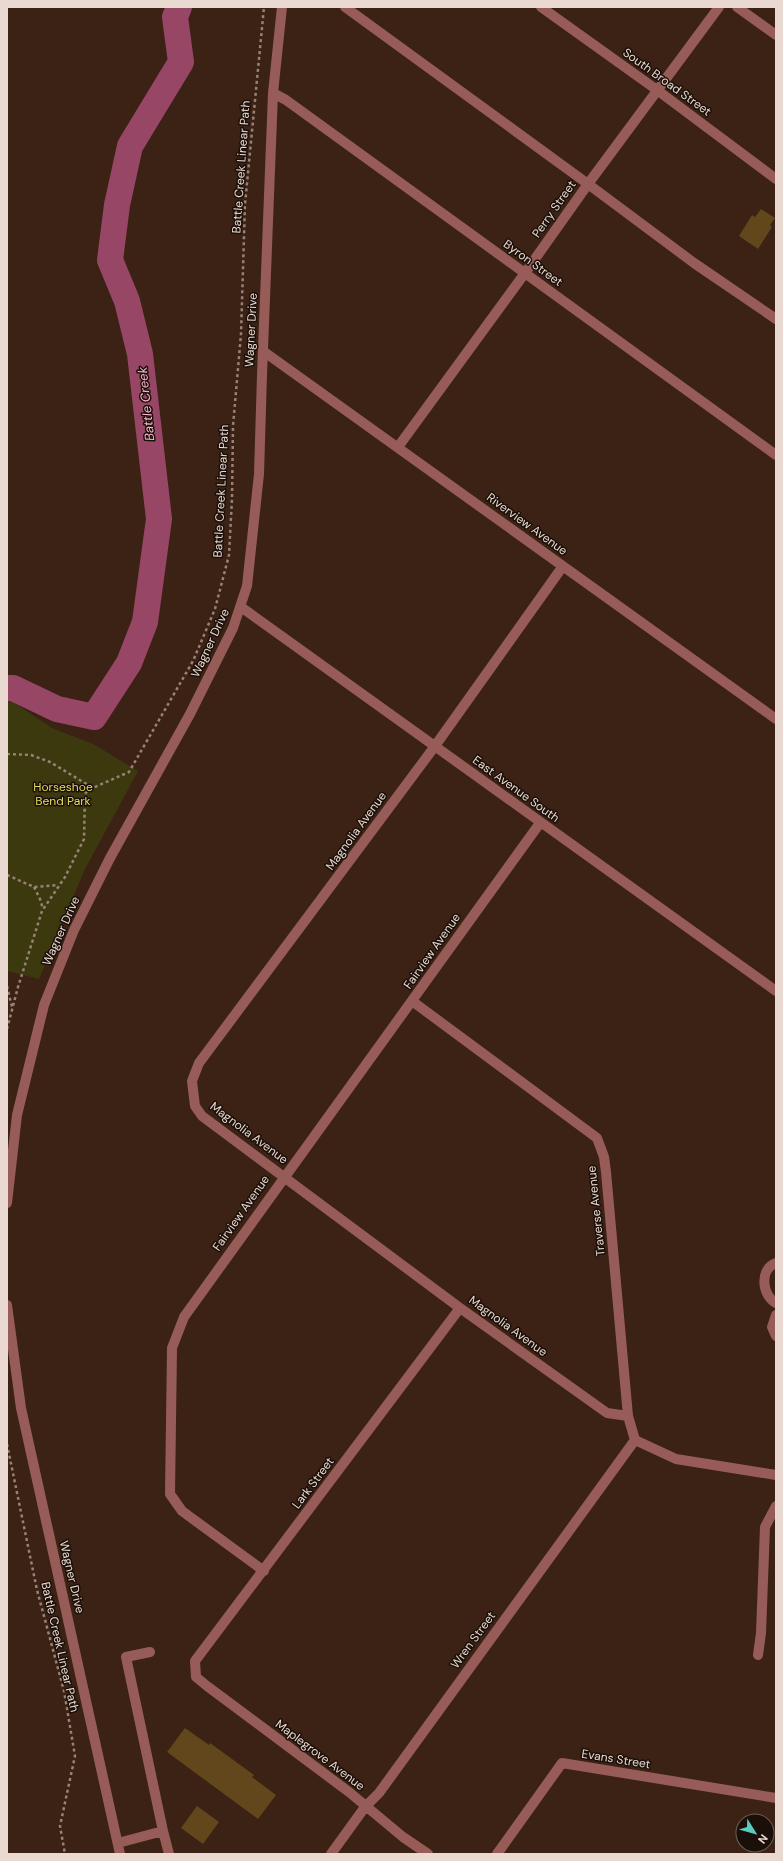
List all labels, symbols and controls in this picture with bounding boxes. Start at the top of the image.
street label: South Broad Street [620,44,715,120]
street label: Battle Creek Linear Path [228,100,254,234]
street label: Perry Street [528,177,580,241]
street label: Byron Street [500,236,566,290]
street label: Wagner Drive [241,292,261,367]
water label: Battle Creek [134,366,158,442]
street label: Battle Creek Linear Path [210,424,232,558]
street label: Riverview Avenue [483,489,571,559]
street label: Wagner Drive [187,606,233,680]
street label: East Avenue South [469,752,563,826]
park label: Horseshoe Bend Park [33,779,93,809]
street label: Magnolia Avenue [322,788,390,873]
street label: Wagner Drive [39,894,83,968]
street label: Fairview Avenue [400,910,464,992]
street label: Magnolia Avenue [207,1099,291,1168]
street label: Traverse Avenue [583,1165,609,1257]
street label: Fairview Avenue [209,1172,273,1254]
street label: Magnolia Avenue [466,1292,551,1360]
street label: Lark Street [288,1454,338,1512]
street label: Wagner Drive [56,1539,88,1615]
street label: Battle Creek Linear Path [37,1580,83,1714]
street label: Wren Street [447,1608,499,1672]
street label: Maplegrove Avenue [272,1716,368,1794]
street label: Evans Street [580,1746,652,1772]
north arrow [735,1813,775,1853]
text: N [755,1832,771,1846]

